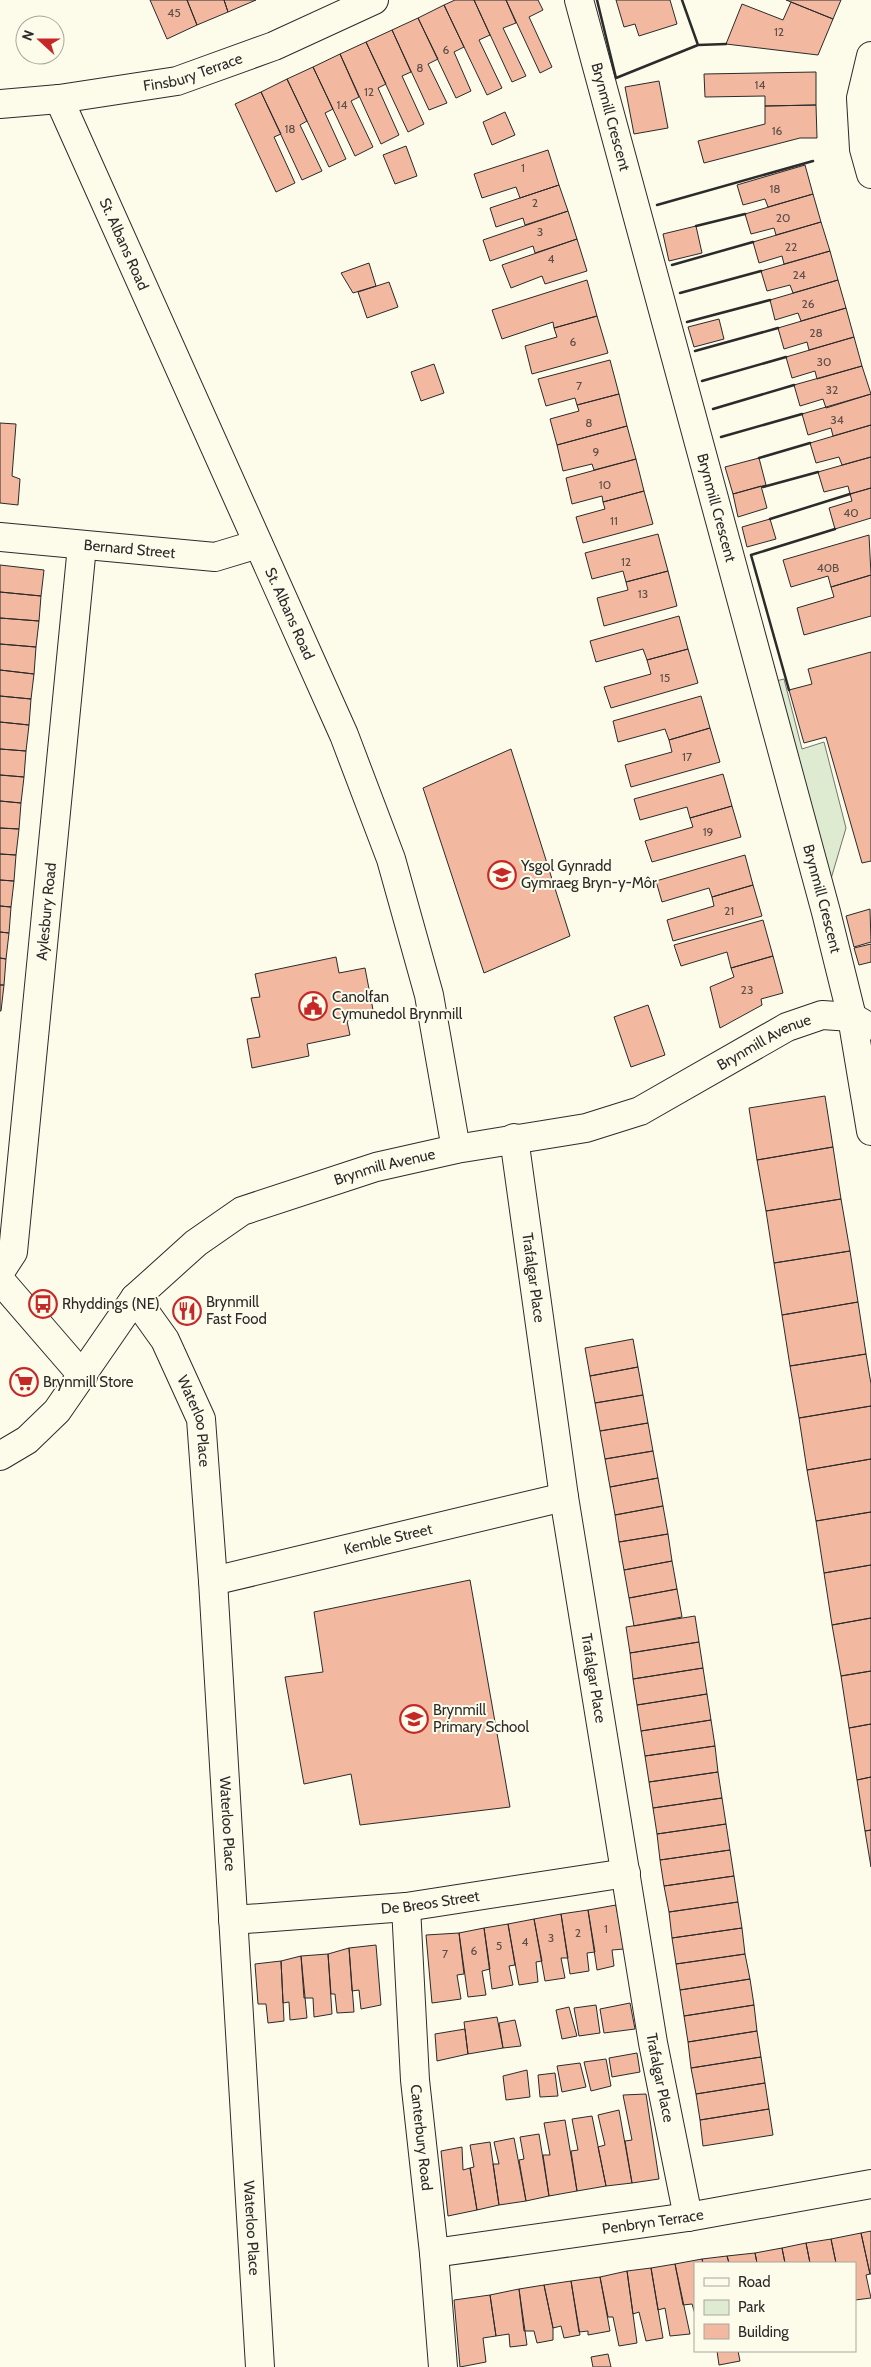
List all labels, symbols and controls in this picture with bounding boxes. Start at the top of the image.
house number: 45 [167,5,181,20]
north arrow [15,15,65,65]
house number: 12 [774,24,784,39]
text: N [18,27,38,43]
house number: 6 [443,42,450,57]
street label: Finsbury Terrace [142,49,245,95]
house number: 8 [416,60,424,75]
street label: Brynmill Crescent [587,61,634,173]
house number: 14 [755,77,765,92]
house number: 12 [364,84,374,99]
house number: 14 [337,97,347,112]
house number: 18 [284,121,296,136]
house number: 16 [772,123,783,138]
house number: 1 [521,160,525,175]
house number: 18 [769,181,781,196]
street label: St. Albans Road [96,195,152,293]
house number: 2 [532,195,538,210]
house number: 20 [776,210,790,225]
house number: 3 [537,224,543,239]
house number: 22 [785,239,797,254]
house number: 4 [548,251,555,266]
house number: 24 [792,267,806,282]
house number: 26 [801,296,815,311]
house number: 28 [809,325,823,340]
house number: 6 [570,334,577,349]
house number: 30 [817,354,831,369]
house number: 7 [576,378,582,393]
house number: 32 [826,382,838,397]
house number: 34 [830,412,844,427]
house number: 8 [585,415,593,430]
house number: 9 [593,444,600,459]
street label: Brynmill Crescent [693,451,740,564]
house number: 10 [599,477,611,492]
house number: 40 [843,505,859,520]
house number: 11 [610,513,618,528]
street label: Bernard Street [83,536,176,562]
house number: 12 [621,554,631,569]
house number: 40B [817,560,839,575]
street label: St. Albans Road [261,565,318,662]
house number: 13 [638,586,648,601]
house number: 15 [660,670,670,685]
house number: 17 [682,749,692,764]
house number: 19 [703,824,714,839]
street label: Brynmill Crescent [799,842,845,955]
place label: Ysgol Gynradd Gymraeg Bryn-y-Môr [520,857,657,892]
school or university icon: Ysgol Gynradd Gymraeg Bryn-y-Môr [487,860,517,890]
street label: Aylesbury Road [33,862,60,961]
house number: 21 [724,903,734,918]
house number: 23 [741,982,753,997]
place label: Canolfan Cymunedol Brynmill [332,988,463,1023]
public building icon: Canolfan Cymunedol Brynmill [298,991,328,1021]
street label: Brynmill Avenue [714,1010,814,1074]
street label: Brynmill Avenue [332,1145,437,1189]
street label: Trafalgar Place [518,1232,549,1324]
bus stop icon: Rhyddings (NE) [28,1289,58,1319]
place label: Brynmill Fast Food [206,1293,267,1328]
place label: Rhyddings (NE) [62,1295,160,1313]
restaurant icon: Brynmill Fast Food [172,1296,202,1326]
supermarket icon: Brynmill Store [9,1367,39,1397]
place label: Brynmill Store [43,1373,134,1391]
street label: Waterloo Place [173,1373,214,1468]
street label: Kemble Street [342,1520,434,1558]
street label: Trafalgar Place [577,1632,610,1725]
place label: Brynmill Primary School [433,1701,530,1736]
school or university icon: Brynmill Primary School [399,1704,429,1734]
street label: Waterloo Place [216,1776,239,1872]
street label: De Breos Street [380,1887,481,1918]
house number: 1 [604,1921,608,1936]
house number: 2 [575,1925,581,1940]
house number: 3 [548,1930,554,1945]
house number: 4 [522,1934,529,1949]
house number: 5 [496,1938,502,1953]
house number: 6 [471,1943,478,1958]
house number: 7 [442,1946,448,1961]
street label: Trafalgar Place [643,2032,678,2124]
street label: Canterbury Road [407,2083,436,2191]
street label: Waterloo Place [240,2180,264,2276]
street label: Penbryn Terrace [601,2205,705,2238]
legend [694,2262,856,2352]
text: Road [738,2273,771,2291]
text: Park [738,2298,765,2316]
text: Building [738,2323,789,2341]

